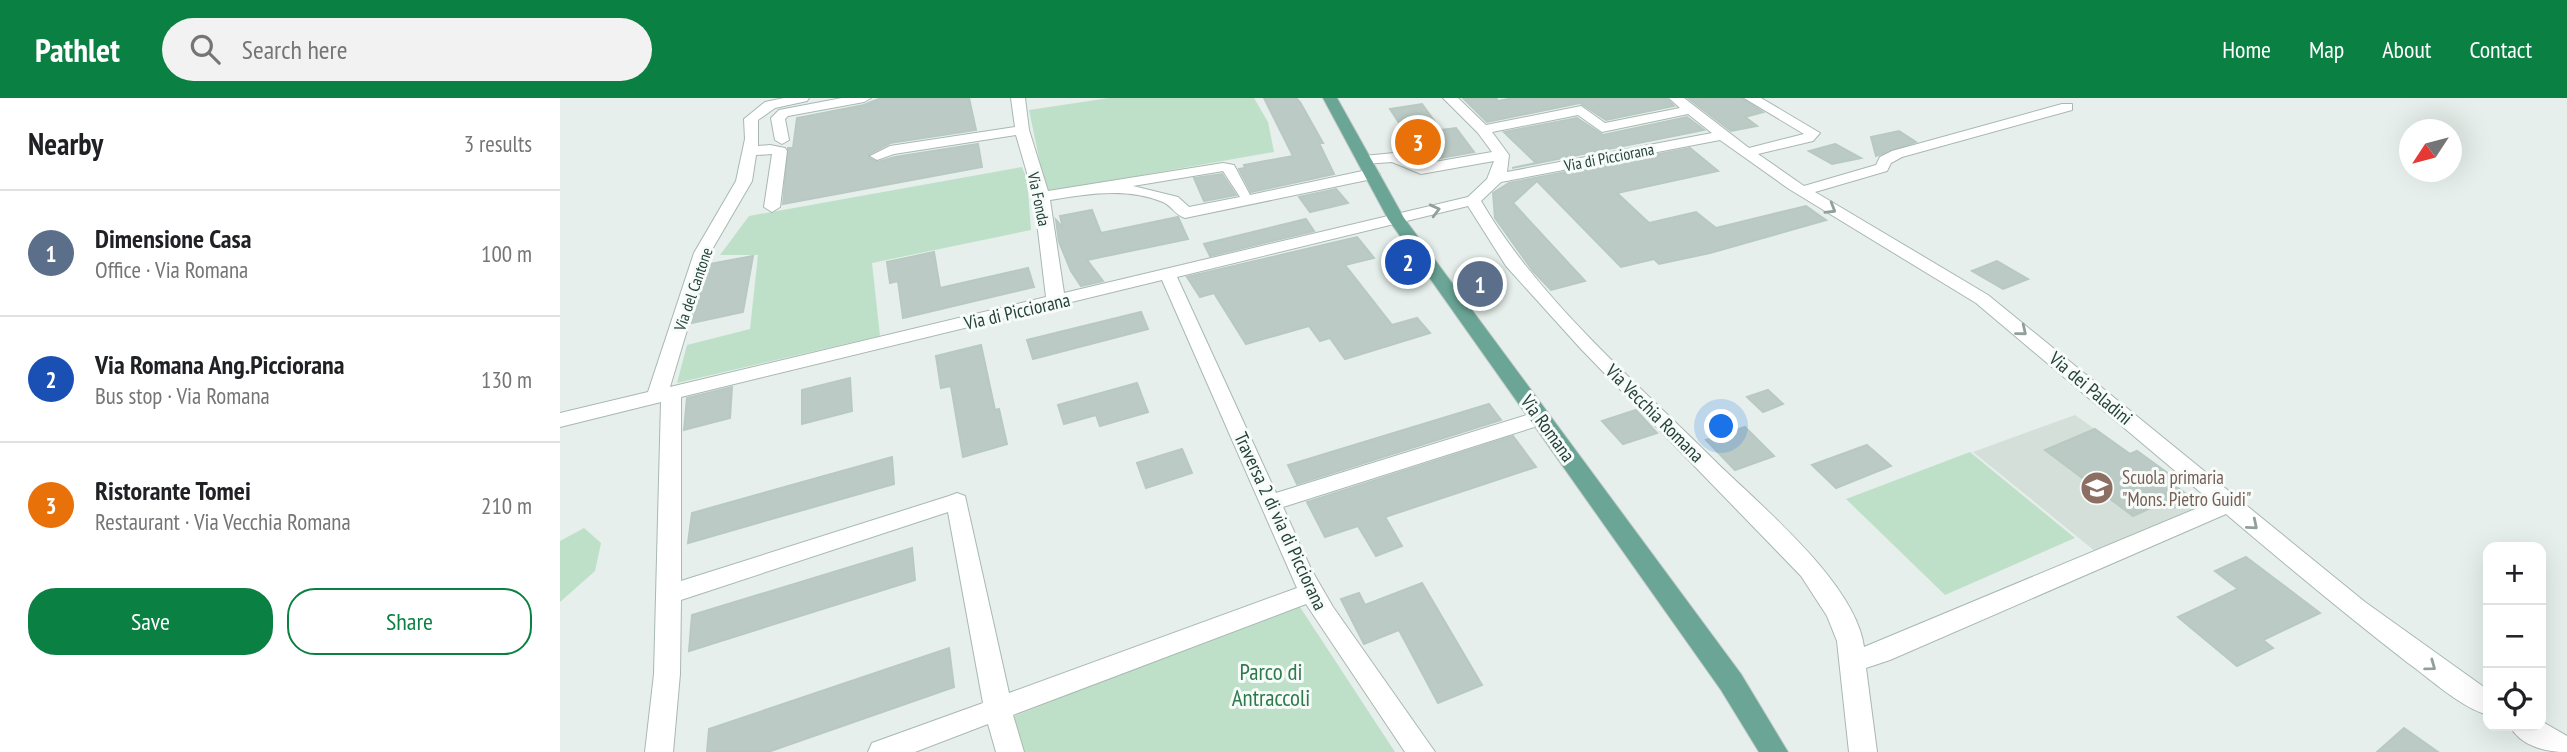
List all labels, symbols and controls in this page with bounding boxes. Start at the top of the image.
search box [162,18,652,81]
text: Pathlet [35,28,120,71]
icon: search [186,30,224,68]
text: Search here [242,33,347,66]
text: Home [2222,34,2271,65]
text: Map [2309,34,2344,65]
text: About [2382,34,2431,65]
text: Contact [2469,34,2532,65]
pin: 3 [1395,116,1441,168]
north arrow [2399,119,2462,182]
text: Nearby [28,124,103,163]
text: 3 results [464,129,532,158]
street label: Via di Picciorana [1562,139,1656,176]
street label: Via Fonda [1023,169,1054,228]
one-way arrow [1824,200,1837,213]
one-way arrow [1429,203,1441,218]
text: Dimensione Casa [95,222,251,255]
pin: 2 [1385,236,1431,288]
text: 1 [46,239,57,268]
text: 100 m [481,239,532,268]
street label: Via del Cantone [669,245,717,334]
text: Office · Via Romana [95,255,248,284]
pin: 1 [1457,258,1503,310]
street label: Via di Picciorana [961,287,1072,335]
one-way arrow [2015,323,2027,336]
street label: Via dei Paladini [2044,346,2138,430]
text: Via Romana Ang.Picciorana [95,348,344,381]
street label: Via Vecchia Romana [1600,358,1709,467]
text: 2 [46,365,57,394]
text: 130 m [481,365,532,394]
text: Bus stop · Via Romana [95,381,270,410]
street label: Via Romana [1515,389,1580,466]
your location [1704,409,1738,443]
street label: Traversa 2 di via di Picciorana [1229,428,1333,614]
place label: Scuola primaria "Mons. Pietro Guidi" [2122,465,2251,511]
school or university icon: Scuola primaria "Mons. Pietro Guidi" [2078,469,2116,507]
text: Ristorante Tomei [95,474,251,507]
text: 3 [46,491,57,520]
text: 210 m [481,491,532,520]
text: Restaurant · Via Vecchia Romana [95,507,351,536]
one-way arrow [2246,516,2258,529]
map controls [2483,542,2546,731]
button: + [2483,542,2546,605]
button: Save [28,588,273,655]
button: Share [287,588,532,655]
button: − [2483,605,2546,668]
park label: Parco di Antraccoli [1232,657,1310,712]
one-way arrow [2423,658,2436,670]
button: locate [2483,668,2546,731]

